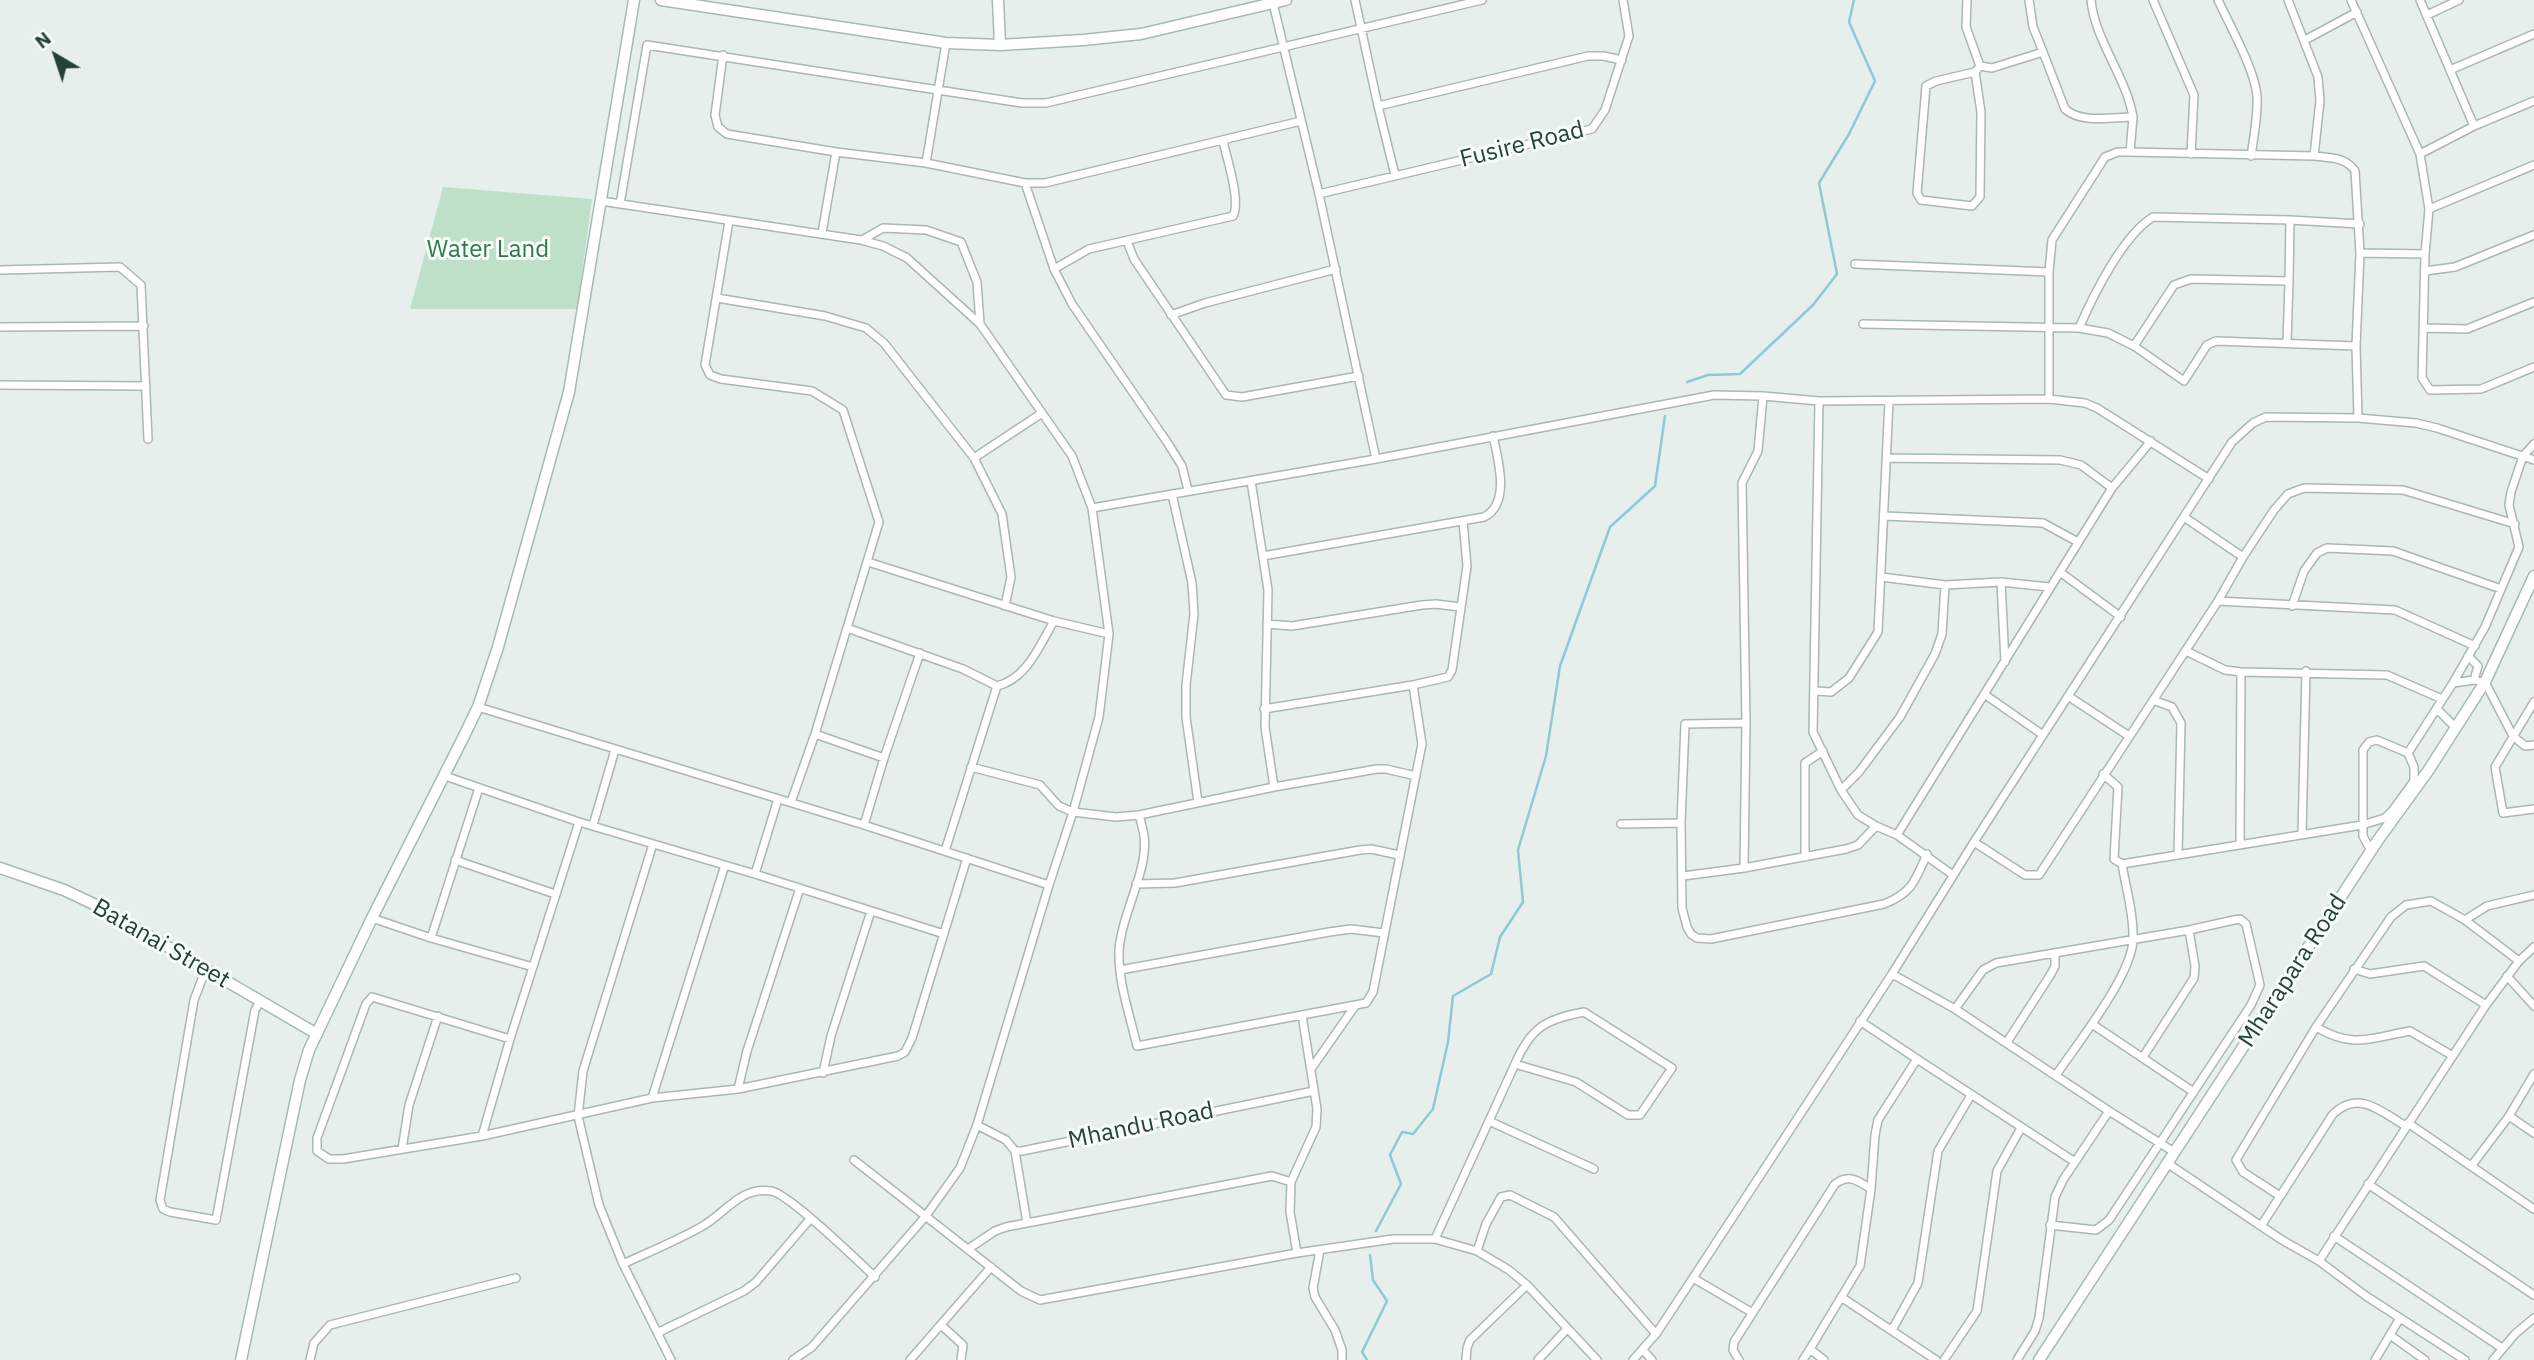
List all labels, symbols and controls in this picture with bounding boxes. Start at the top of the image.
north arrow [21,21,91,91]
text: N [30,26,56,53]
street label: Fusire Road [1457,116,1587,174]
park label: Water Land [427,236,549,264]
street label: Mharapara Road [2233,889,2353,1053]
street label: Batanai Street [87,893,235,995]
street label: Mhandu Road [1066,1097,1216,1155]

